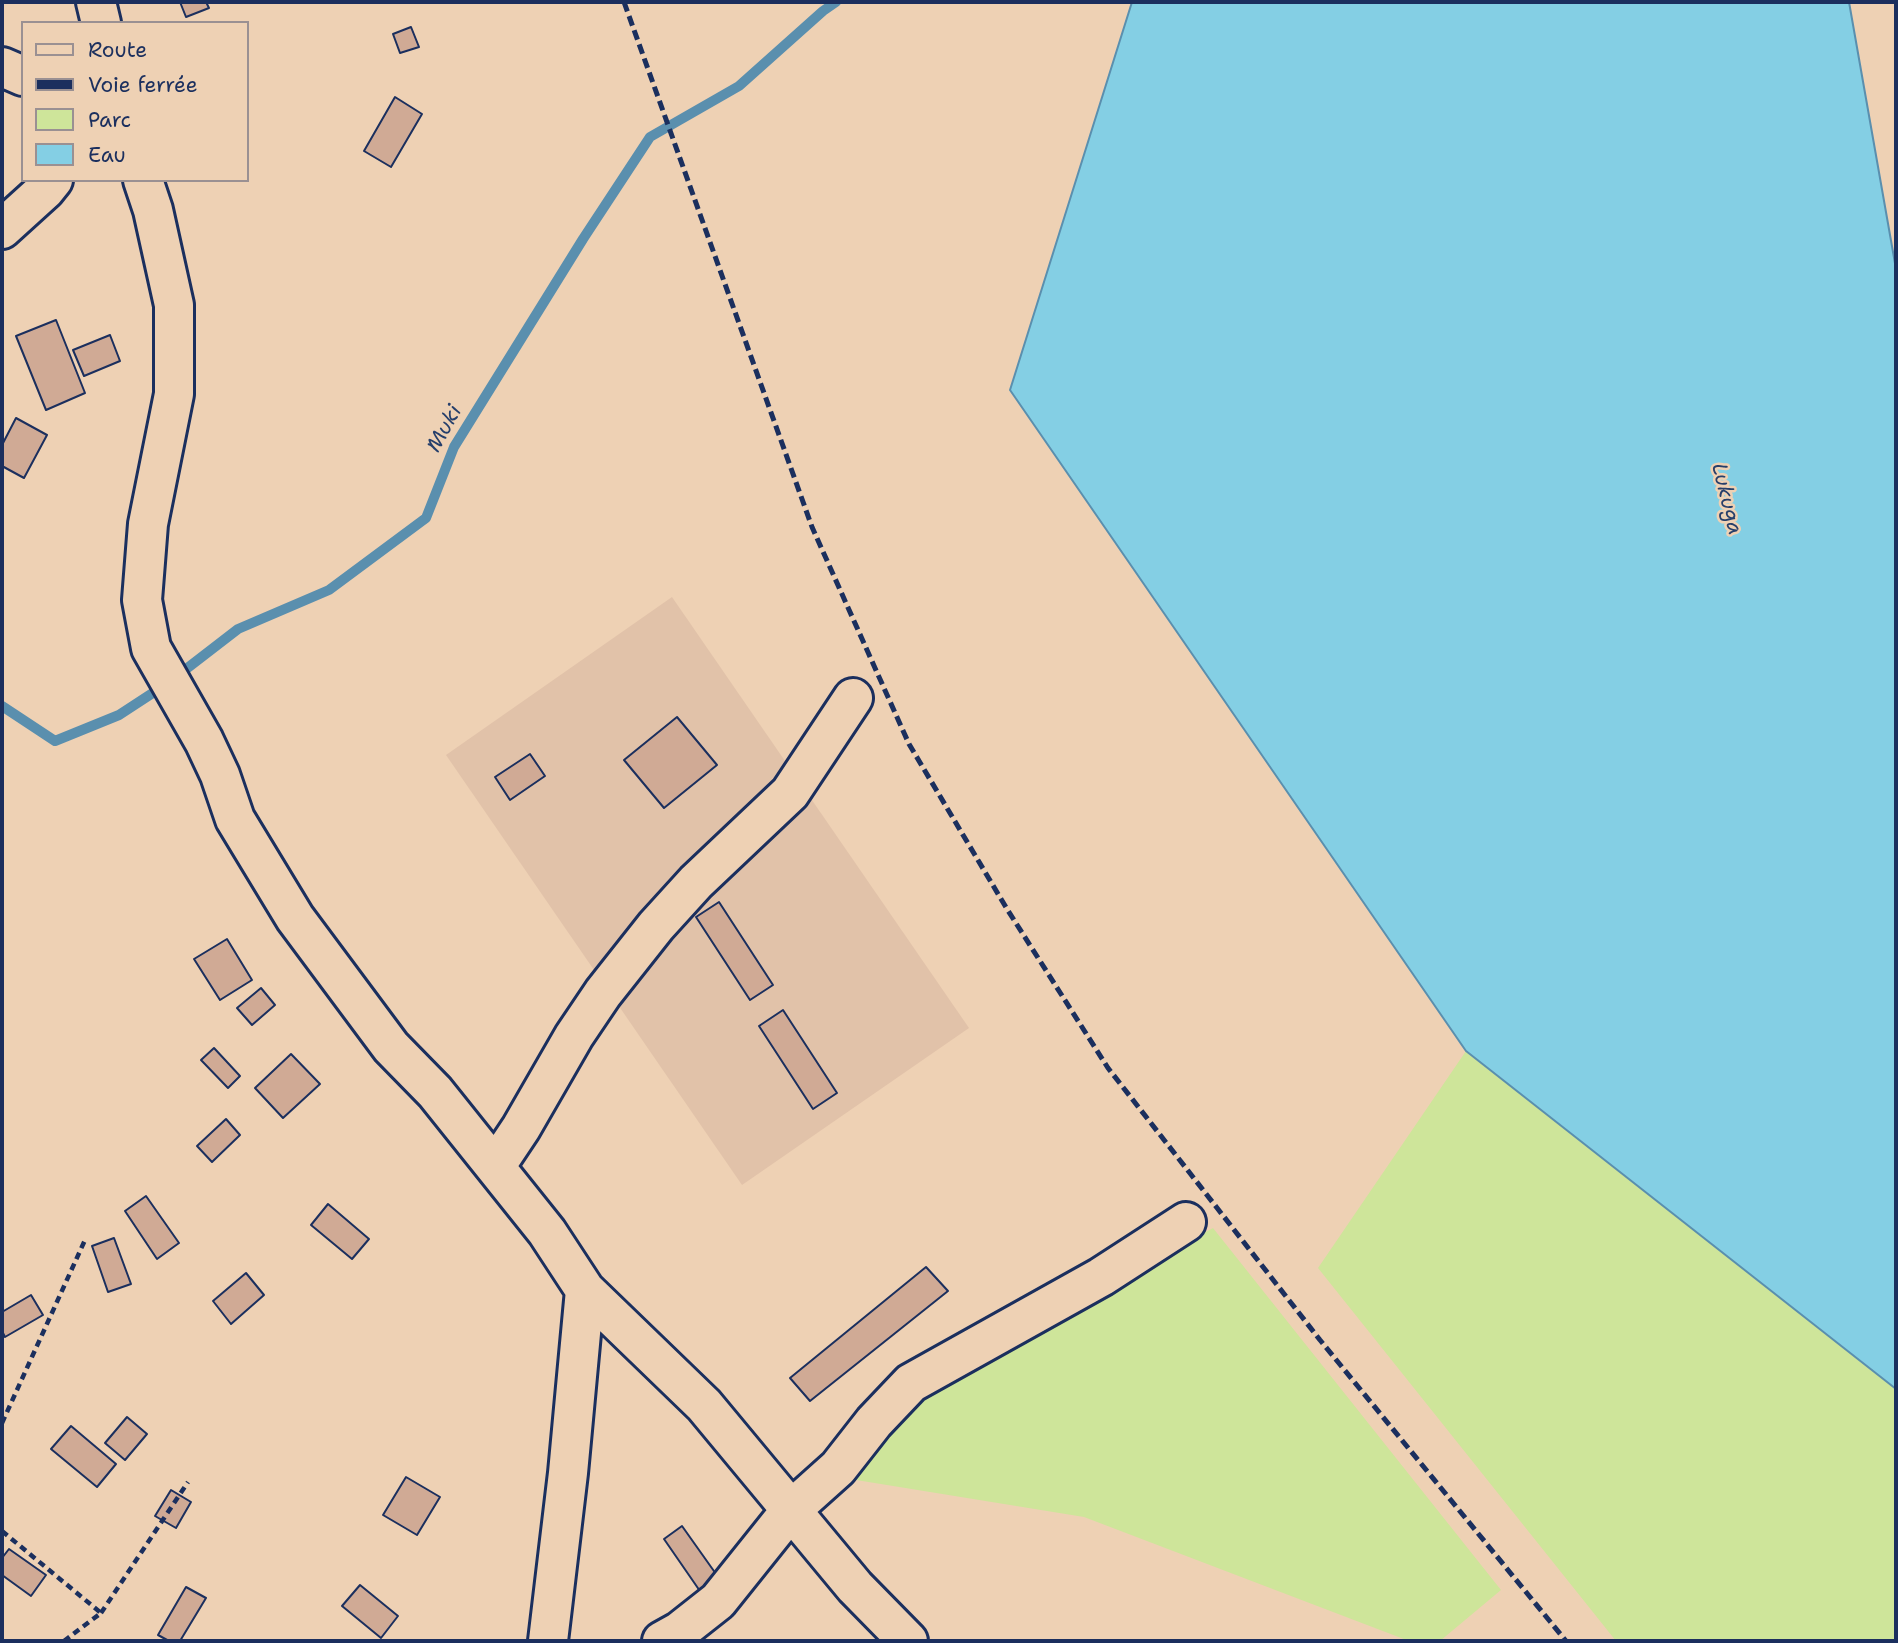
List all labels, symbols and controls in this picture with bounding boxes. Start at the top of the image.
legend [21,21,248,182]
text: Route [88,36,147,64]
text: Voie ferrée [88,71,198,99]
text: Parc [88,106,131,134]
text: Eau [88,141,126,169]
water label: Muki [422,401,468,457]
water label: Lukuga [1705,461,1747,537]

